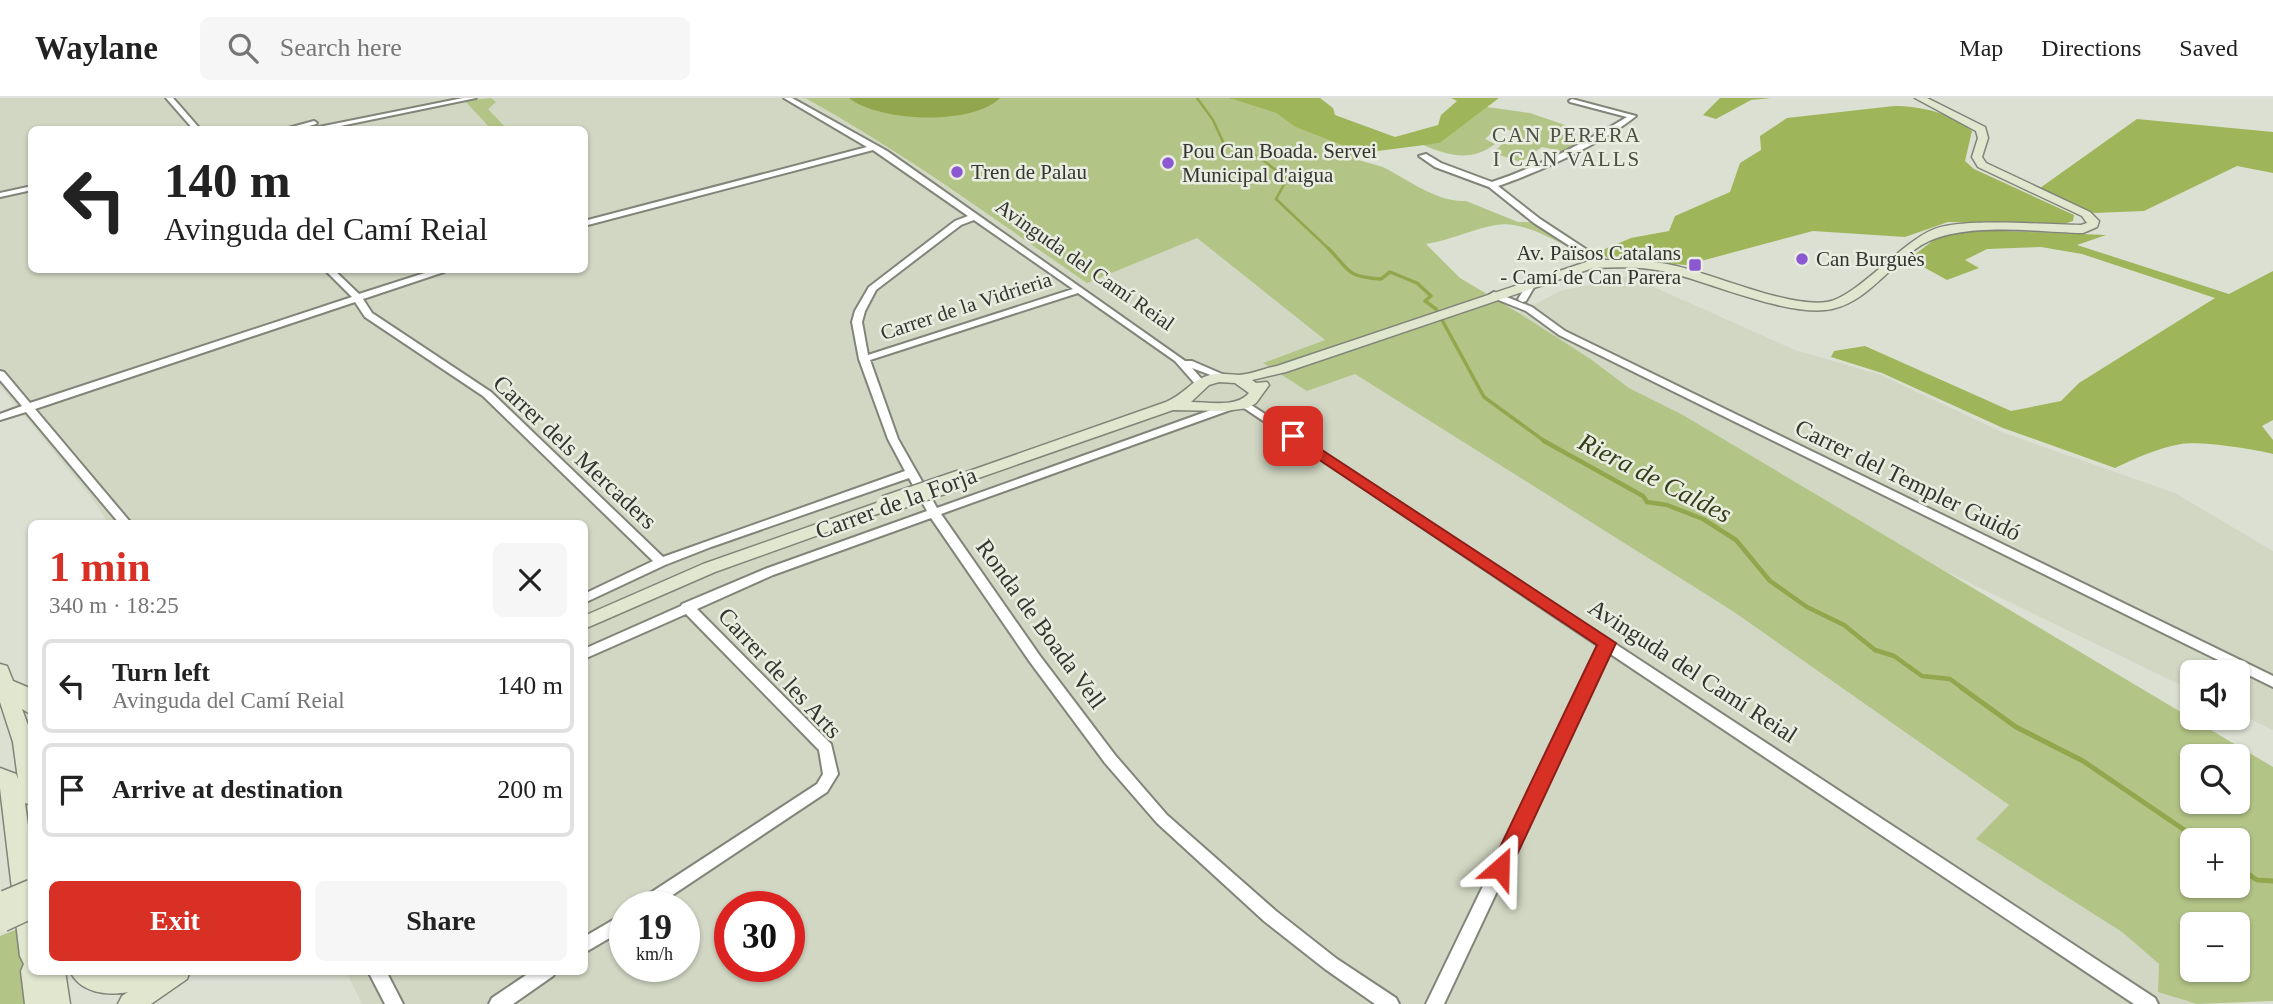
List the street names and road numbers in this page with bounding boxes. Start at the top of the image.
street label: Avinguda del Camí Reial [991,194,1179,336]
street label: Carrer de la Vidrieria [877,267,1055,345]
street label: Carrer dels Mercaders [488,370,662,534]
street label: Carrer del Templer Guidó [1791,414,2025,546]
street label: Carrer de la Forja [812,462,981,544]
street label: Ronda de Boada Vell [971,534,1111,714]
street label: Avinguda del Camí Reial [1584,594,1802,748]
street label: Carrer de les Arts [713,602,847,744]

